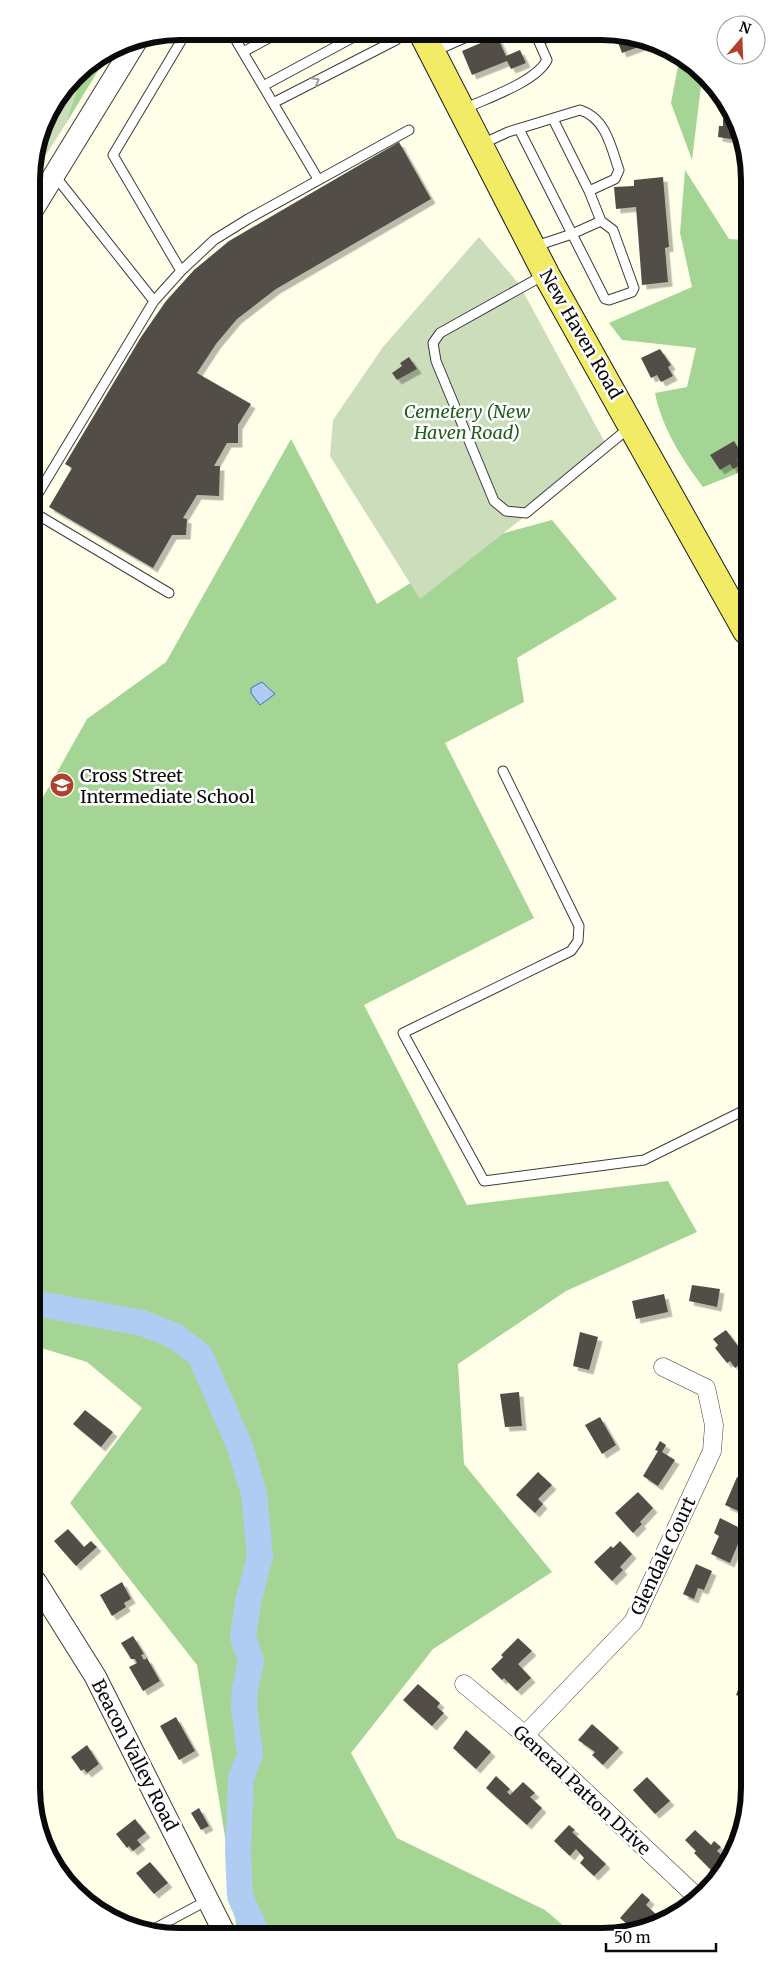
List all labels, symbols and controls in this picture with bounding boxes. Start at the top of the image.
north arrow [716,15,766,65]
text: N [737,17,753,38]
one-way arrow [311,77,320,87]
street label: New Haven Road [535,265,628,403]
park label: Cemetery (New Haven Road) [404,400,530,444]
place label: Cross Street Intermediate School [80,764,255,808]
school or university icon: Cross Street Intermediate School [49,772,75,798]
street label: Glendale Court [625,1493,701,1619]
street label: Beacon Valley Road [87,1675,183,1835]
street label: General Patton Drive [508,1720,656,1860]
scale bar [606,1920,716,1952]
text: 50 m [614,1928,651,1947]

